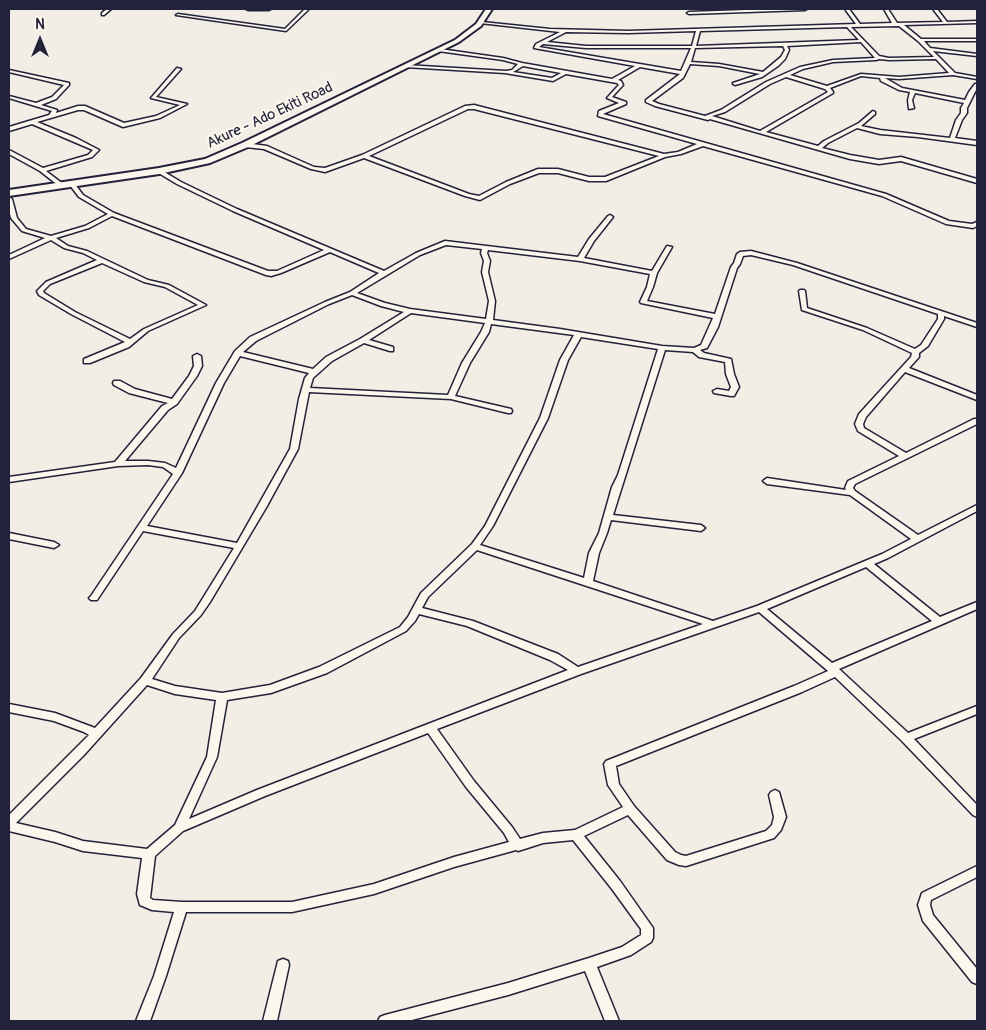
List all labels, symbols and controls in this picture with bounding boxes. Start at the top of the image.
north arrow [15,15,65,65]
text: N [35,16,45,33]
street label: Akure - Ado Ekiti Road [204,79,336,153]

